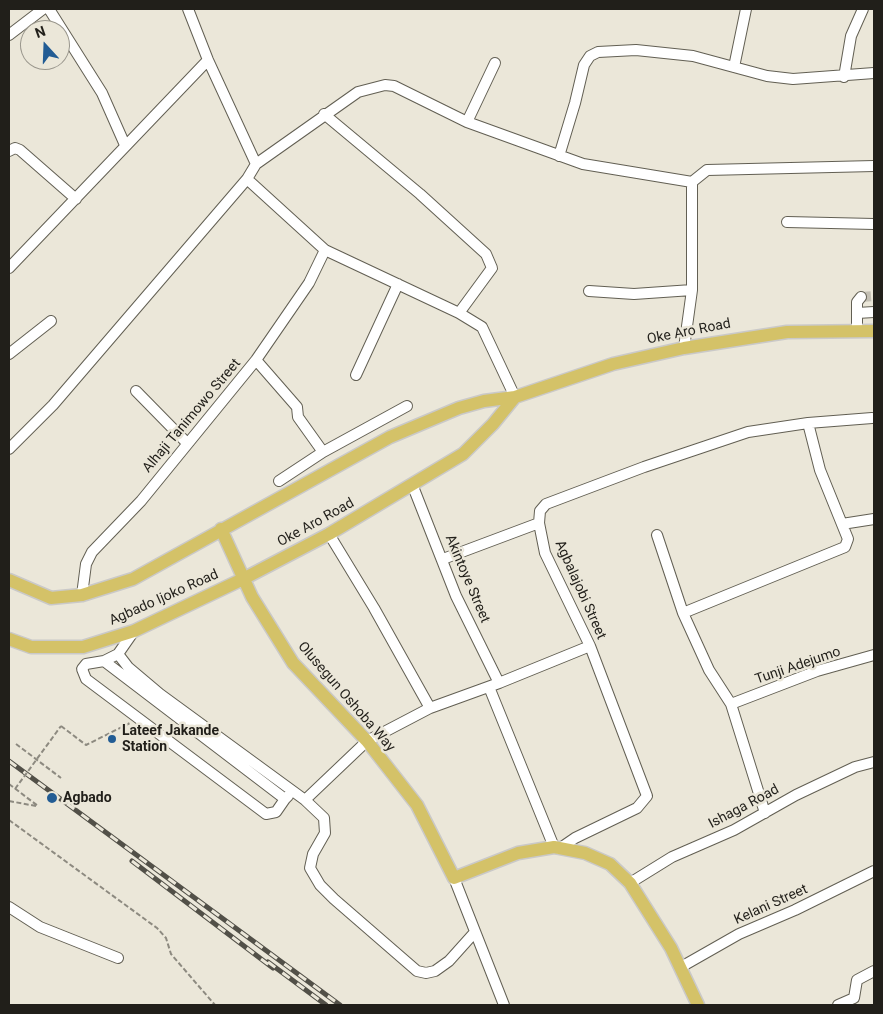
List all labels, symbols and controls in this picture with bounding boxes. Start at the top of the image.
north arrow [20,20,70,70]
text: N [33,23,48,41]
street label: Oke Aro Road [646,316,732,348]
street label: Alhaji Tanimowo Street [139,356,245,476]
street label: Oke Aro Road [275,495,357,551]
street label: Akintoye Street [441,532,493,626]
street label: Agbalajobi Street [551,538,609,642]
street label: Agbado Ijoko Road [107,566,221,630]
street label: Olusegun Oshoba Way [294,639,398,755]
street label: Tunji Adejumo [753,644,843,688]
place label: Lateef Jakande Station [122,723,219,756]
marker: Lateef Jakande Station [106,733,118,745]
street label: Ishaga Road [706,781,782,833]
place label: Agbado [63,790,112,806]
marker: Agbado [45,791,59,805]
street label: Kelani Street [732,881,810,929]

